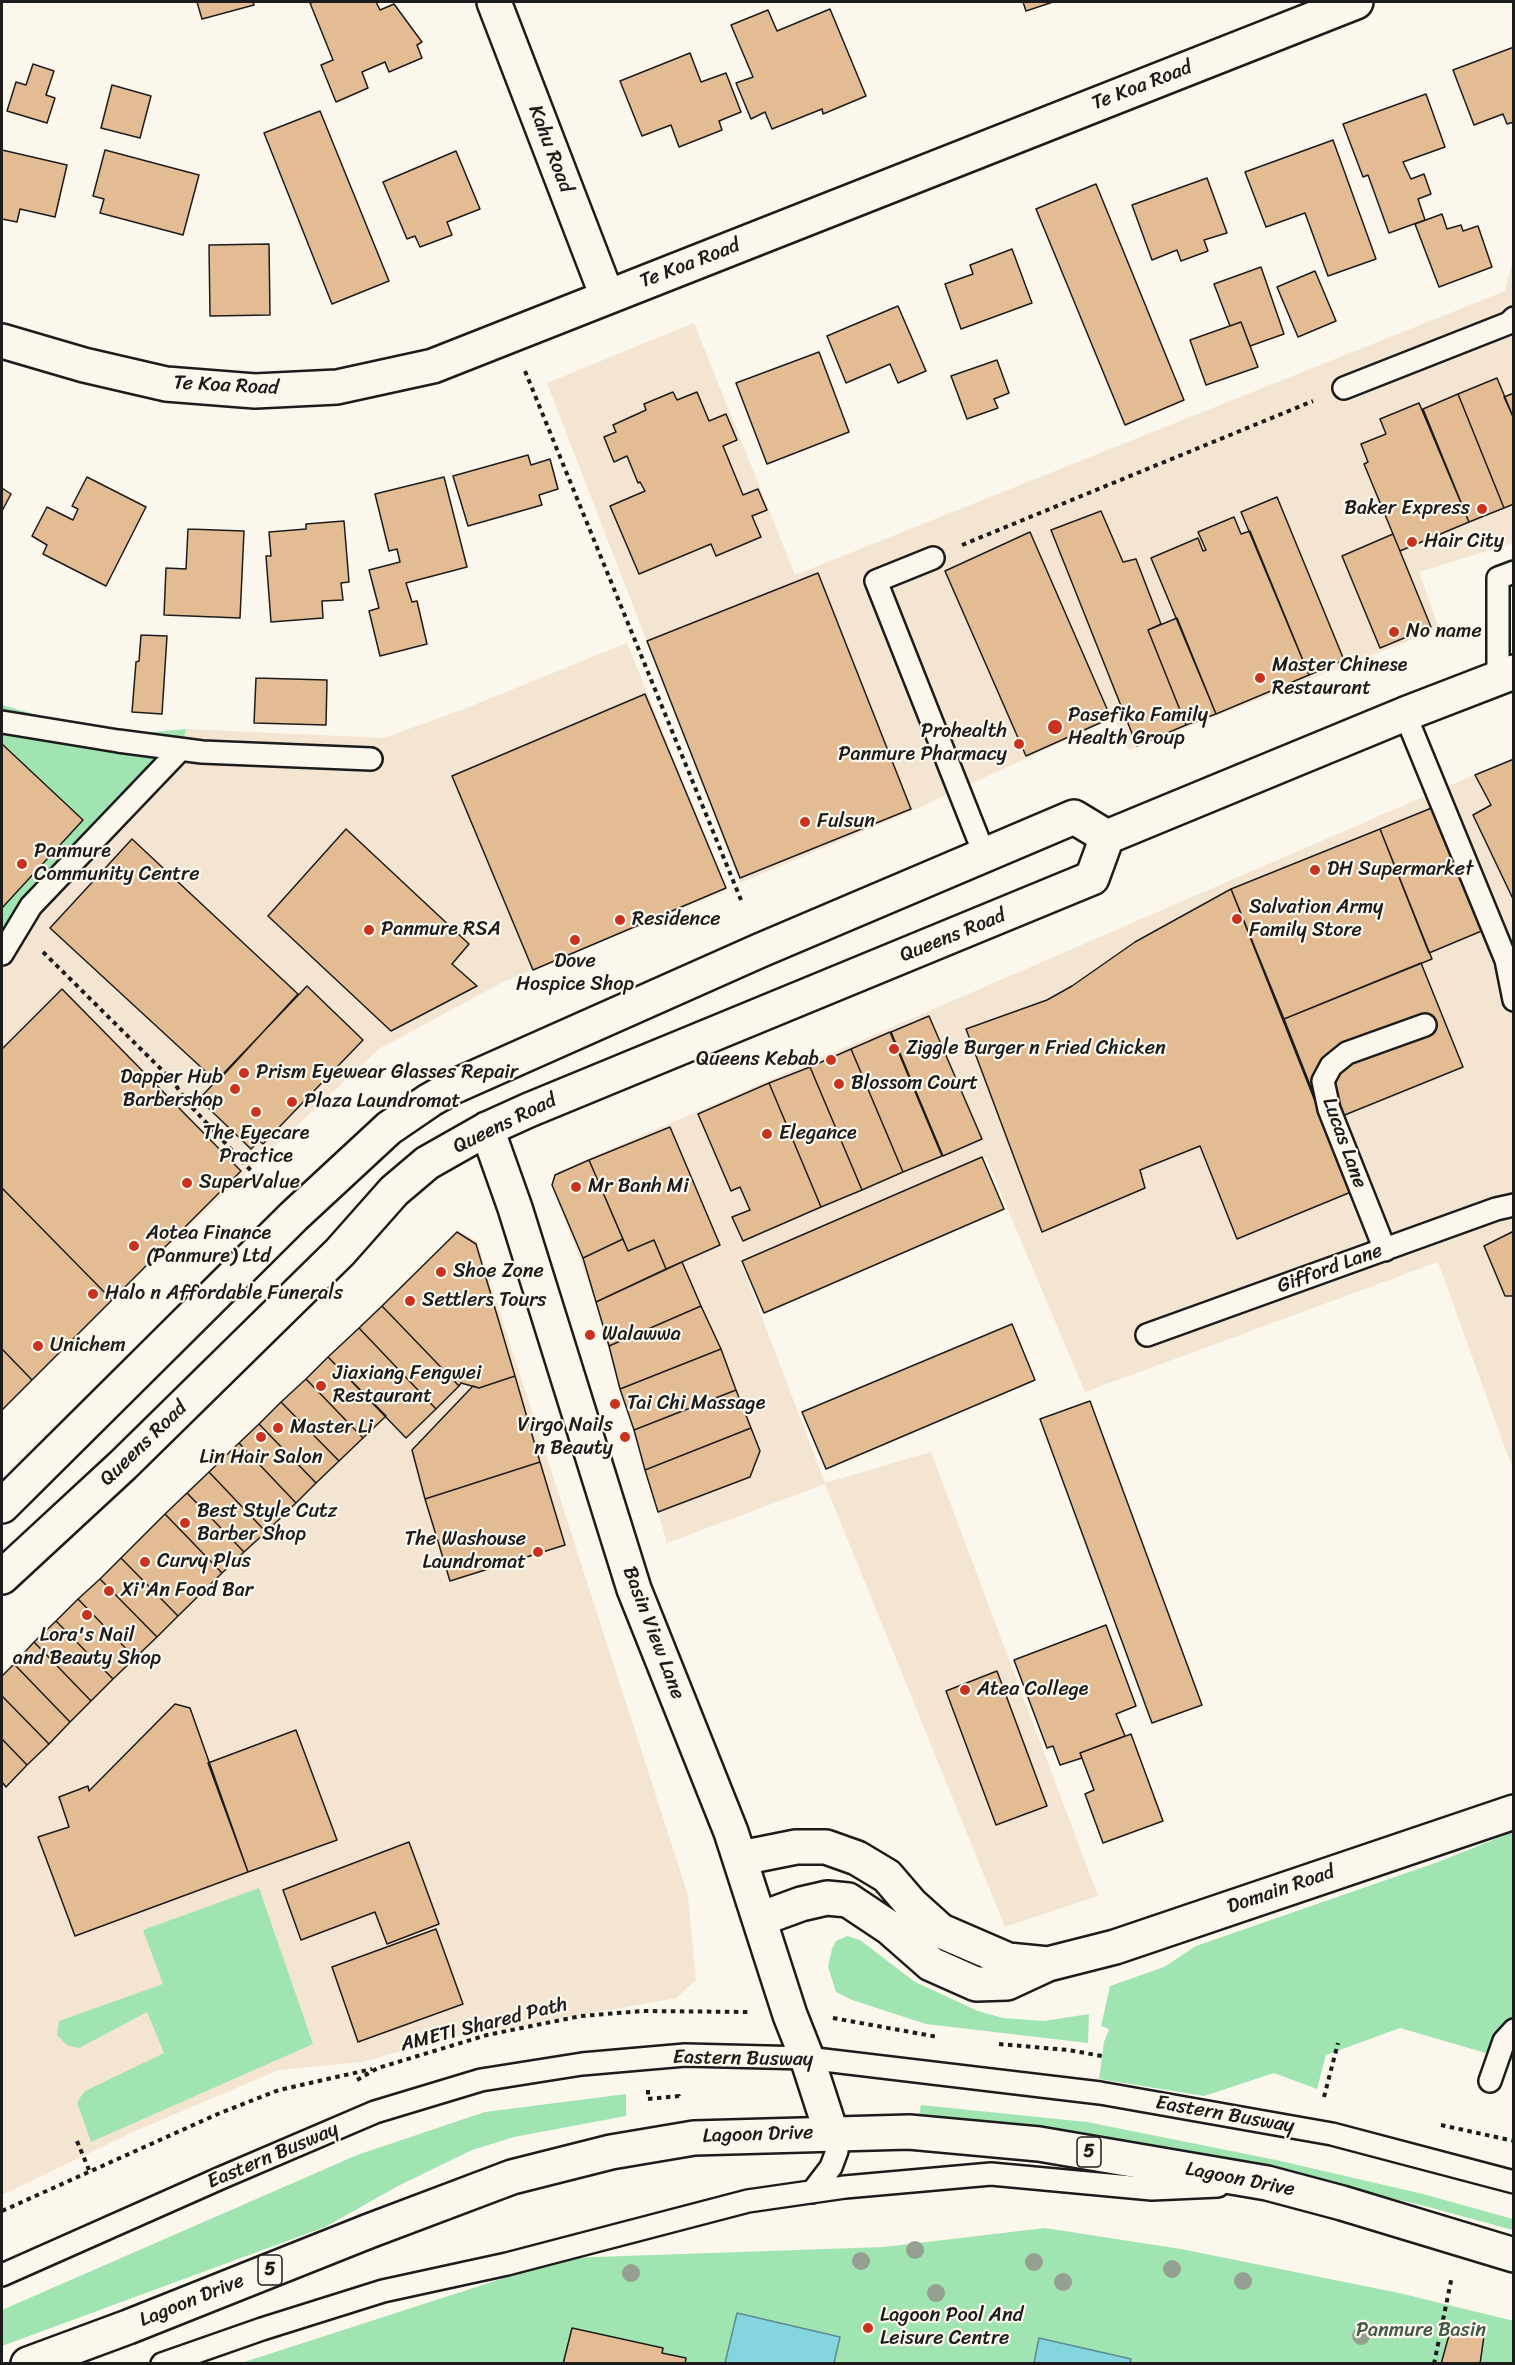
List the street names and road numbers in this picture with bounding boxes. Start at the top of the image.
street label: Te Koa Road [1089,56,1195,116]
street label: Kahu Road [522,102,578,196]
street label: Te Koa Road [637,234,743,294]
street label: Te Koa Road [173,371,279,401]
street label: Queens Road [897,904,1009,968]
street label: Queens Road [450,1089,560,1159]
street label: Lucas Lane [1317,1094,1371,1192]
street label: Gifford Lane [1274,1239,1386,1299]
street label: Queens Road [96,1397,192,1491]
street label: Basin View Lane [617,1563,689,1703]
street label: Domain Road [1224,1860,1338,1920]
street label: AMETI Shared Path [398,1993,570,2057]
street label: Eastern Busway [673,2046,813,2072]
street label: Eastern Busway [1154,2091,1296,2139]
street label: Eastern Busway [204,2118,342,2194]
street label: Lagoon Drive [702,2121,814,2149]
road number: 5 [1077,2137,1101,2167]
street label: Lagoon Drive [1183,2158,1297,2202]
road number: 5 [258,2255,282,2285]
street label: Lagoon Drive [136,2269,248,2333]

